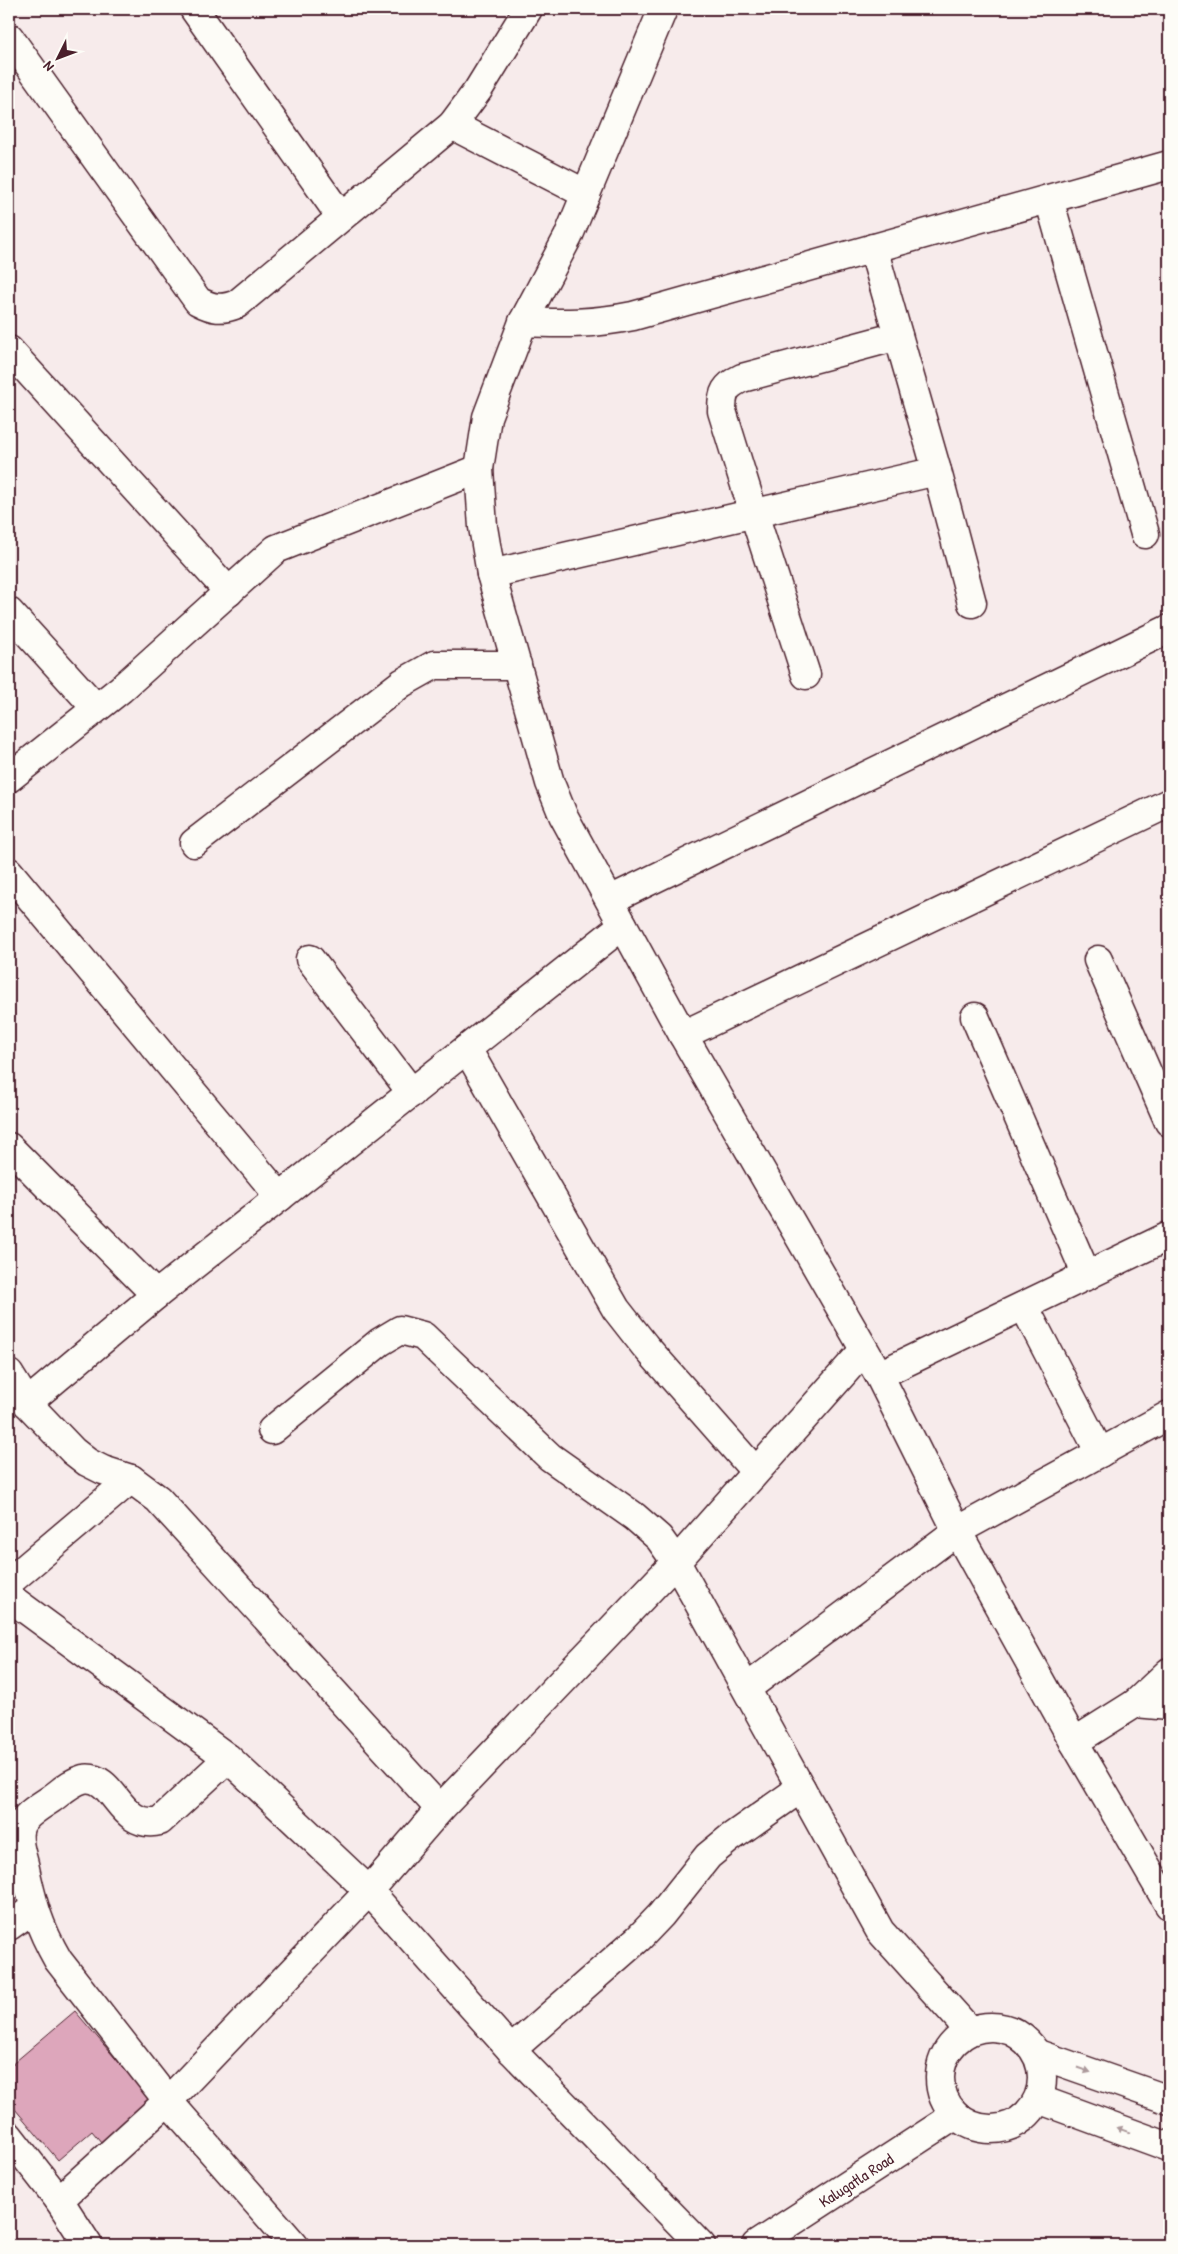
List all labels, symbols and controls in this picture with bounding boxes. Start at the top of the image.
north arrow [32,32,82,82]
text: N [38,58,58,76]
one-way arrow [1077,2066,1092,2074]
one-way arrow [1116,2126,1131,2133]
street label: Kalugatla Road [815,2148,897,2212]

